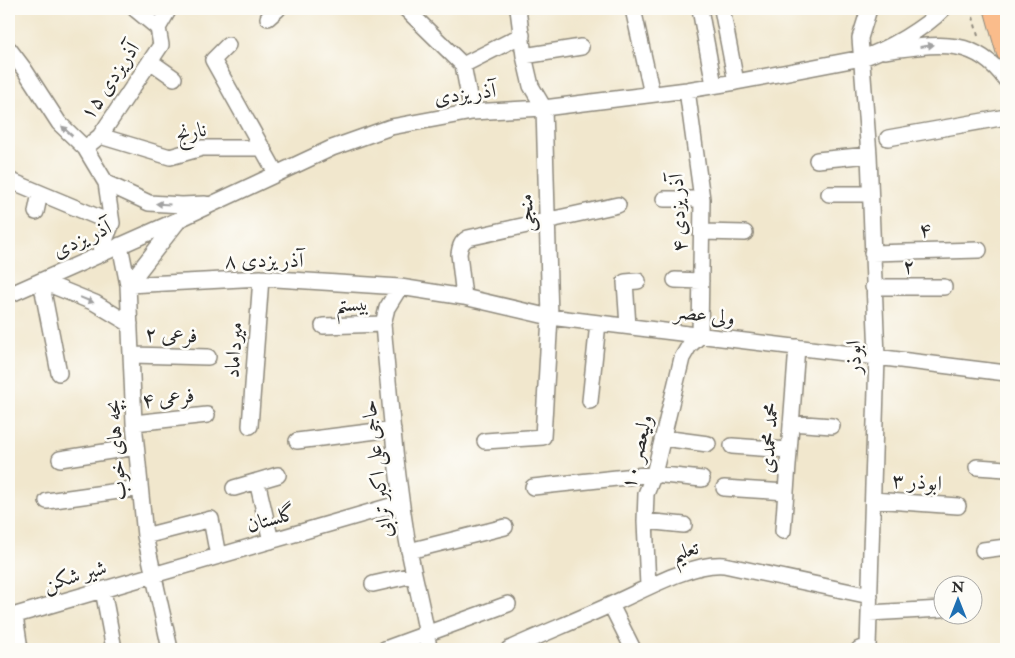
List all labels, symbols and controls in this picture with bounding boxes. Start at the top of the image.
street label: ۱۵ آذریزدی [74,35,147,125]
one-way arrow [919,42,935,50]
street label: آذر یزدی [432,77,500,111]
street label: نارنج [173,116,209,152]
one-way arrow [60,125,73,136]
street label: ۴ آذر یزدی [662,170,694,253]
street label: منجی [512,194,540,232]
one-way arrow [155,199,171,207]
street label: آذر یزدی [48,213,118,264]
street label: ۴ [919,216,931,244]
street label: ۸ آذر یزدی [225,247,306,274]
street label: ۲ [903,253,915,280]
street label: بیستم [335,290,370,325]
one-way arrow [80,296,94,304]
street label: ولی عصر [671,298,737,332]
street label: فرعی ۲ [144,321,198,349]
street label: میرداماد [219,321,249,379]
street label: ابوذر [840,340,868,376]
street label: فرعی ۴ [140,382,196,414]
street label: حاجی علی اکبر ترابی [355,398,401,539]
street label: بچه های خوب [99,399,133,501]
street label: محمد محمدی [753,401,785,474]
street label: ۱۰ ولیعصر [615,412,659,492]
street label: ابوذر ۳ [891,467,943,497]
street label: گلستان [243,499,299,539]
street label: تعلیم [668,534,705,575]
street label: شیر شکن [40,554,110,598]
north arrow [932,576,982,626]
text: N [951,579,965,596]

